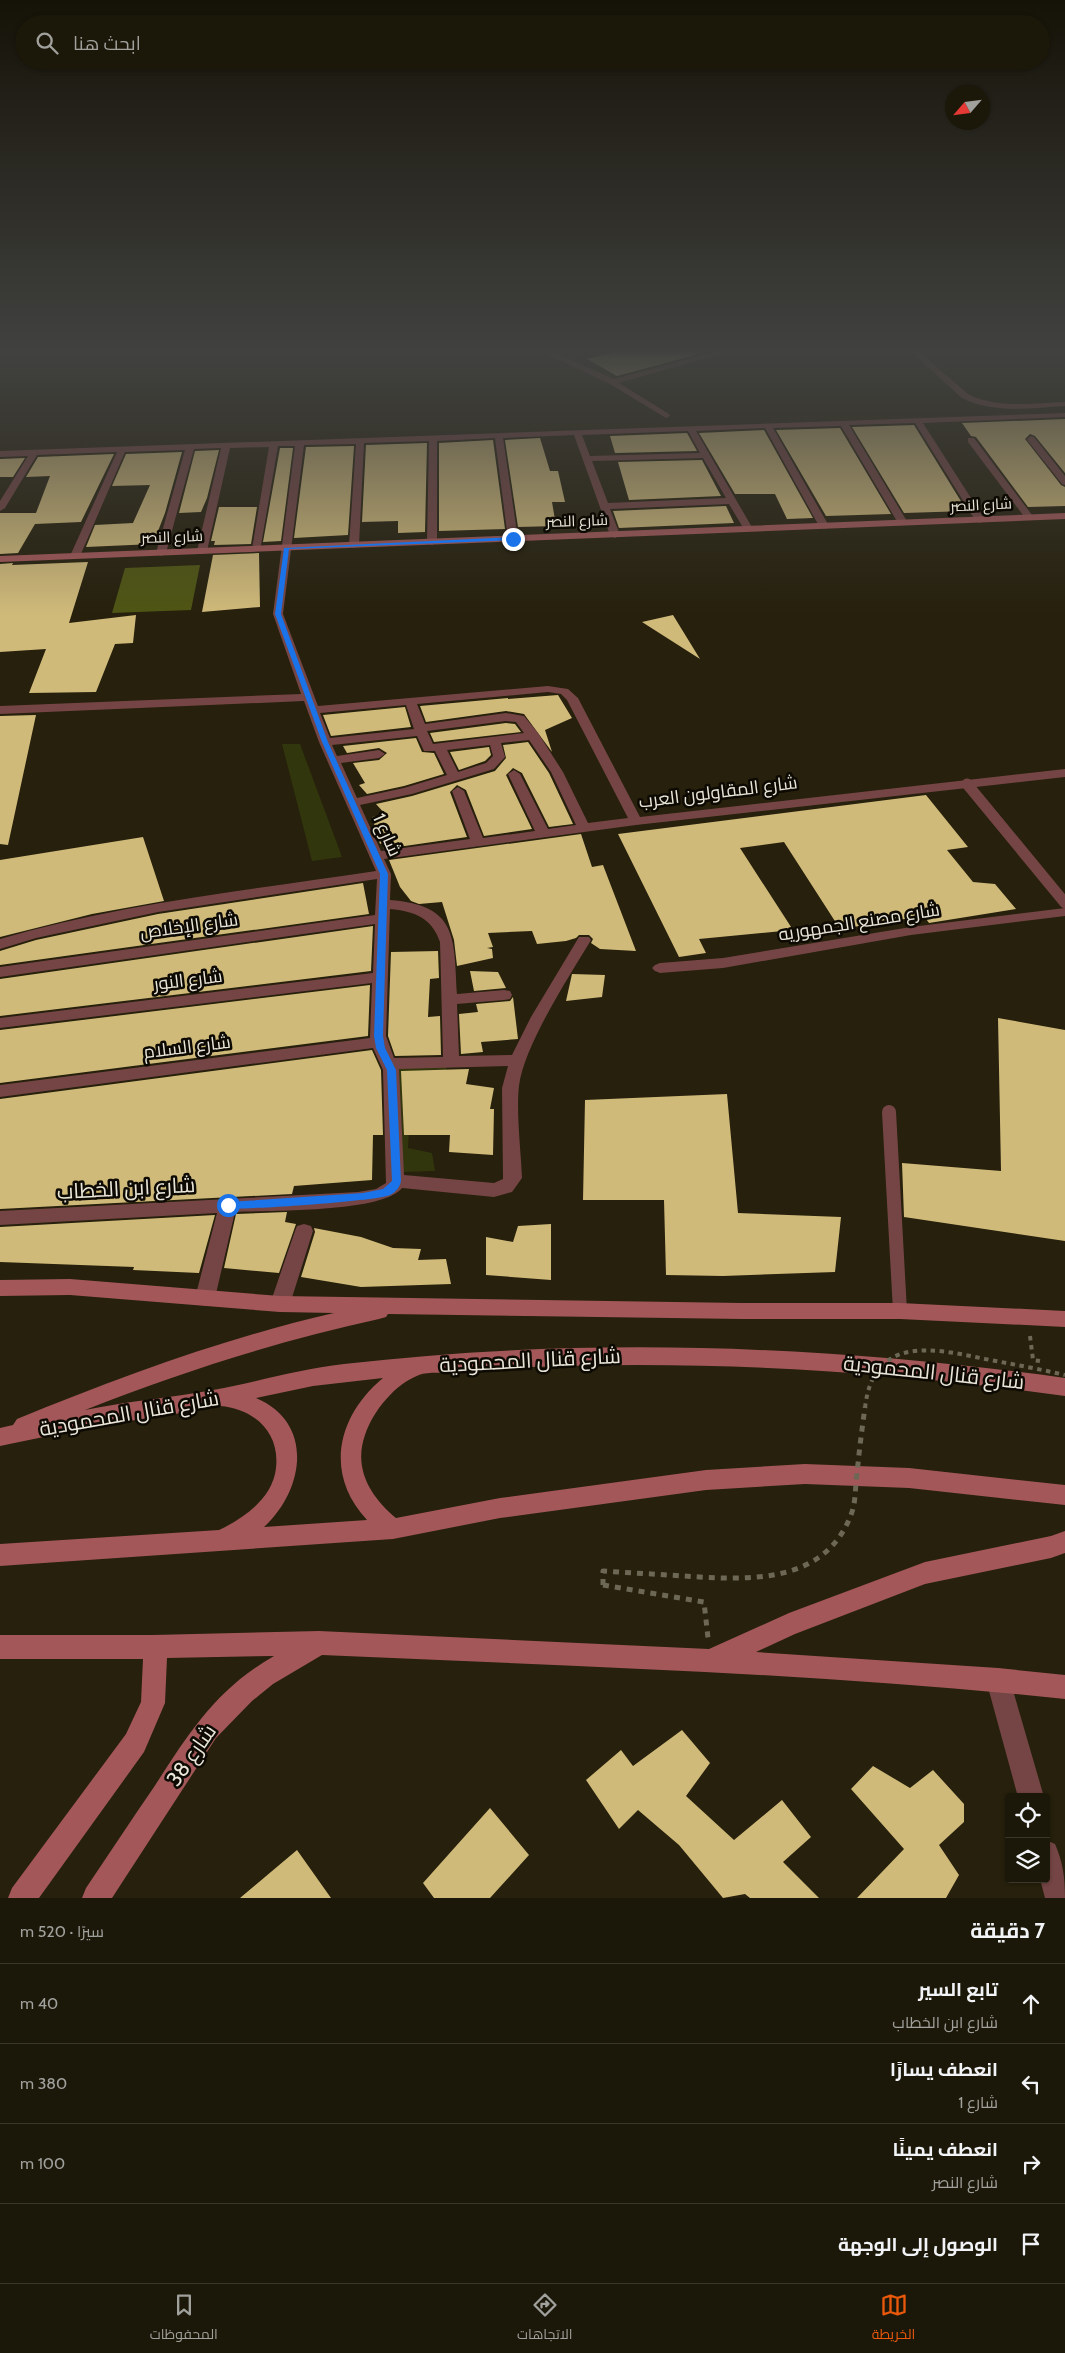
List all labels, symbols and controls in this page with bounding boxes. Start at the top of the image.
search box [15,15,1050,70]
icon: search [33,29,61,57]
text: ابحث هنا [73,32,141,55]
north arrow [945,85,990,130]
street label: شارع النصر [949,494,1012,518]
street label: شارع النصر [545,511,608,533]
street label: شارع النصر [140,527,203,549]
route end [502,528,525,551]
street label: شارع المقاولون العرب [637,771,799,814]
street label: شارع 1 [367,810,406,860]
street label: شارع مصنع الجمهوريه [777,898,941,947]
street label: شارع الإخلاص [139,908,240,945]
street label: شارع النور [151,965,224,996]
street label: شارع السلام [142,1031,232,1064]
street label: شارع ابن الخطاب [56,1172,196,1206]
route start [217,1194,240,1217]
street label: شارع قنال المحمودية [439,1343,621,1379]
street label: شارع قنال المحمودية [842,1350,1026,1396]
street label: شارع قنال المحمودية [37,1385,221,1443]
street label: شارع 38 [161,1719,223,1792]
map controls [1005,1793,1050,1883]
button: locate [1005,1793,1050,1838]
button: layers [1005,1838,1050,1883]
text: 7 دقيقة [970,1918,1045,1943]
text: سيرًا · 520 m [20,1922,104,1941]
text: تابع السير [918,1978,998,2001]
icon: ahead [1017,1990,1045,2018]
text: 40 m [20,1994,58,2013]
text: شارع ابن الخطاب [892,2013,998,2032]
text: انعطف يسارًا [890,2058,998,2081]
icon: left [1017,2070,1045,2098]
text: 380 m [20,2074,67,2093]
text: شارع 1 [958,2093,998,2112]
text: انعطف يمينًا [892,2138,998,2161]
icon: right [1017,2150,1045,2178]
text: 100 m [20,2154,65,2173]
text: شارع النصر [932,2173,998,2192]
icon: arrive [1017,2230,1045,2258]
text: الوصول إلى الوجهة [838,2233,998,2256]
tab: المحفوظات [150,2291,218,2347]
tab: الاتجاهات [517,2291,572,2347]
tab: الخريطة [872,2291,915,2347]

